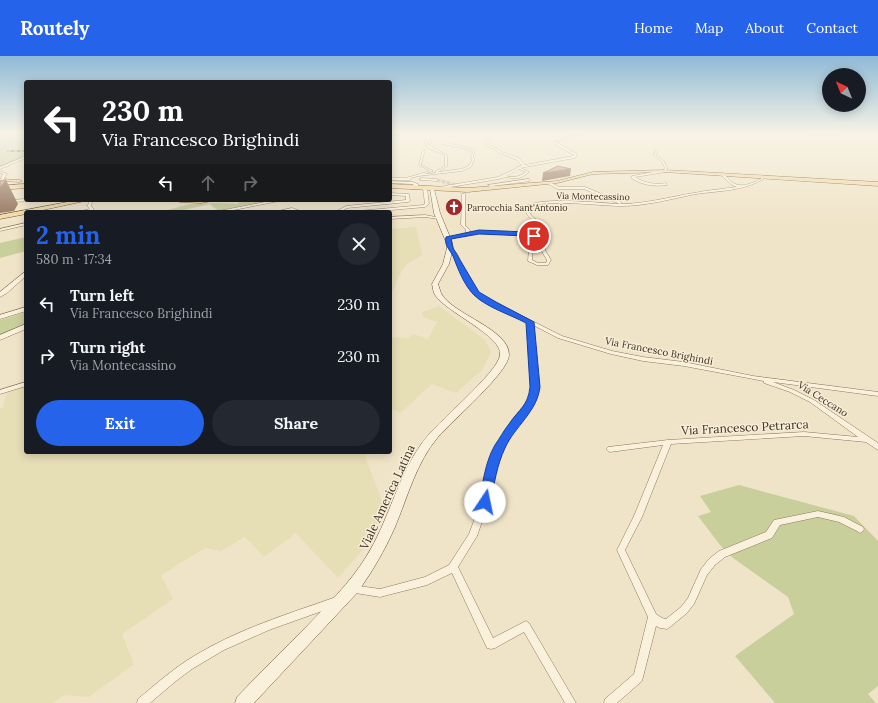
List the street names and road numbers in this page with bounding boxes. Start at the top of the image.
street label: Via Montecassino [555,190,630,202]
street label: Via Francesco Brighindi [603,334,714,368]
street label: Via Ceccano [795,378,851,420]
street label: Via Francesco Petrarca [680,416,809,438]
street label: Viale America Latina [356,442,418,553]

